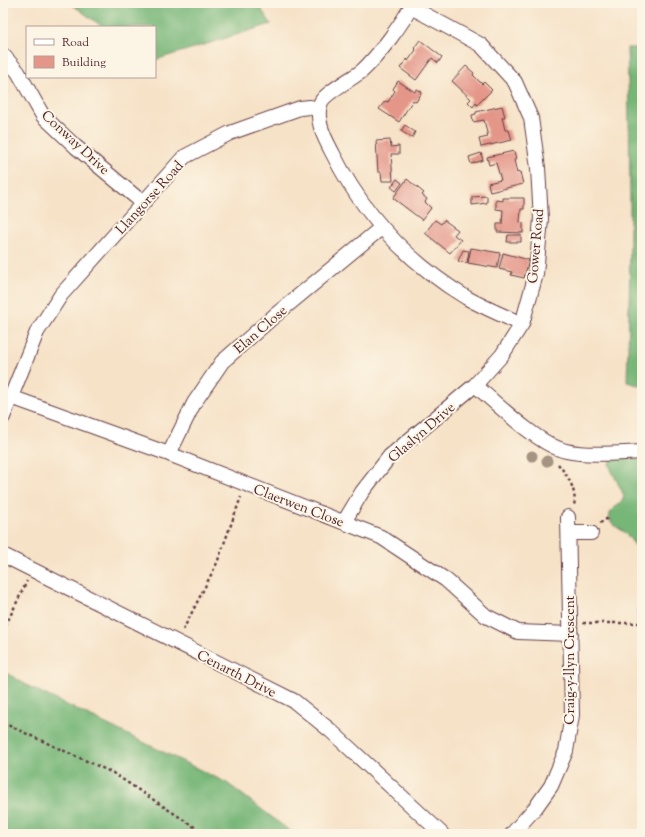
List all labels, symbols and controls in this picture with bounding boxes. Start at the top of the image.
legend [26,26,156,78]
text: Road [62,34,89,52]
text: Building [62,54,106,72]
street label: Conway Drive [36,107,113,180]
street label: Llangorse Road [112,157,189,240]
street label: Gower Road [524,208,550,284]
street label: Elan Close [230,302,292,359]
street label: Glaslyn Drive [384,399,460,468]
street label: Claerwen Close [250,480,347,533]
street label: Craig-y-llyn Crescent [561,595,581,725]
street label: Cenarth Drive [193,646,279,703]

